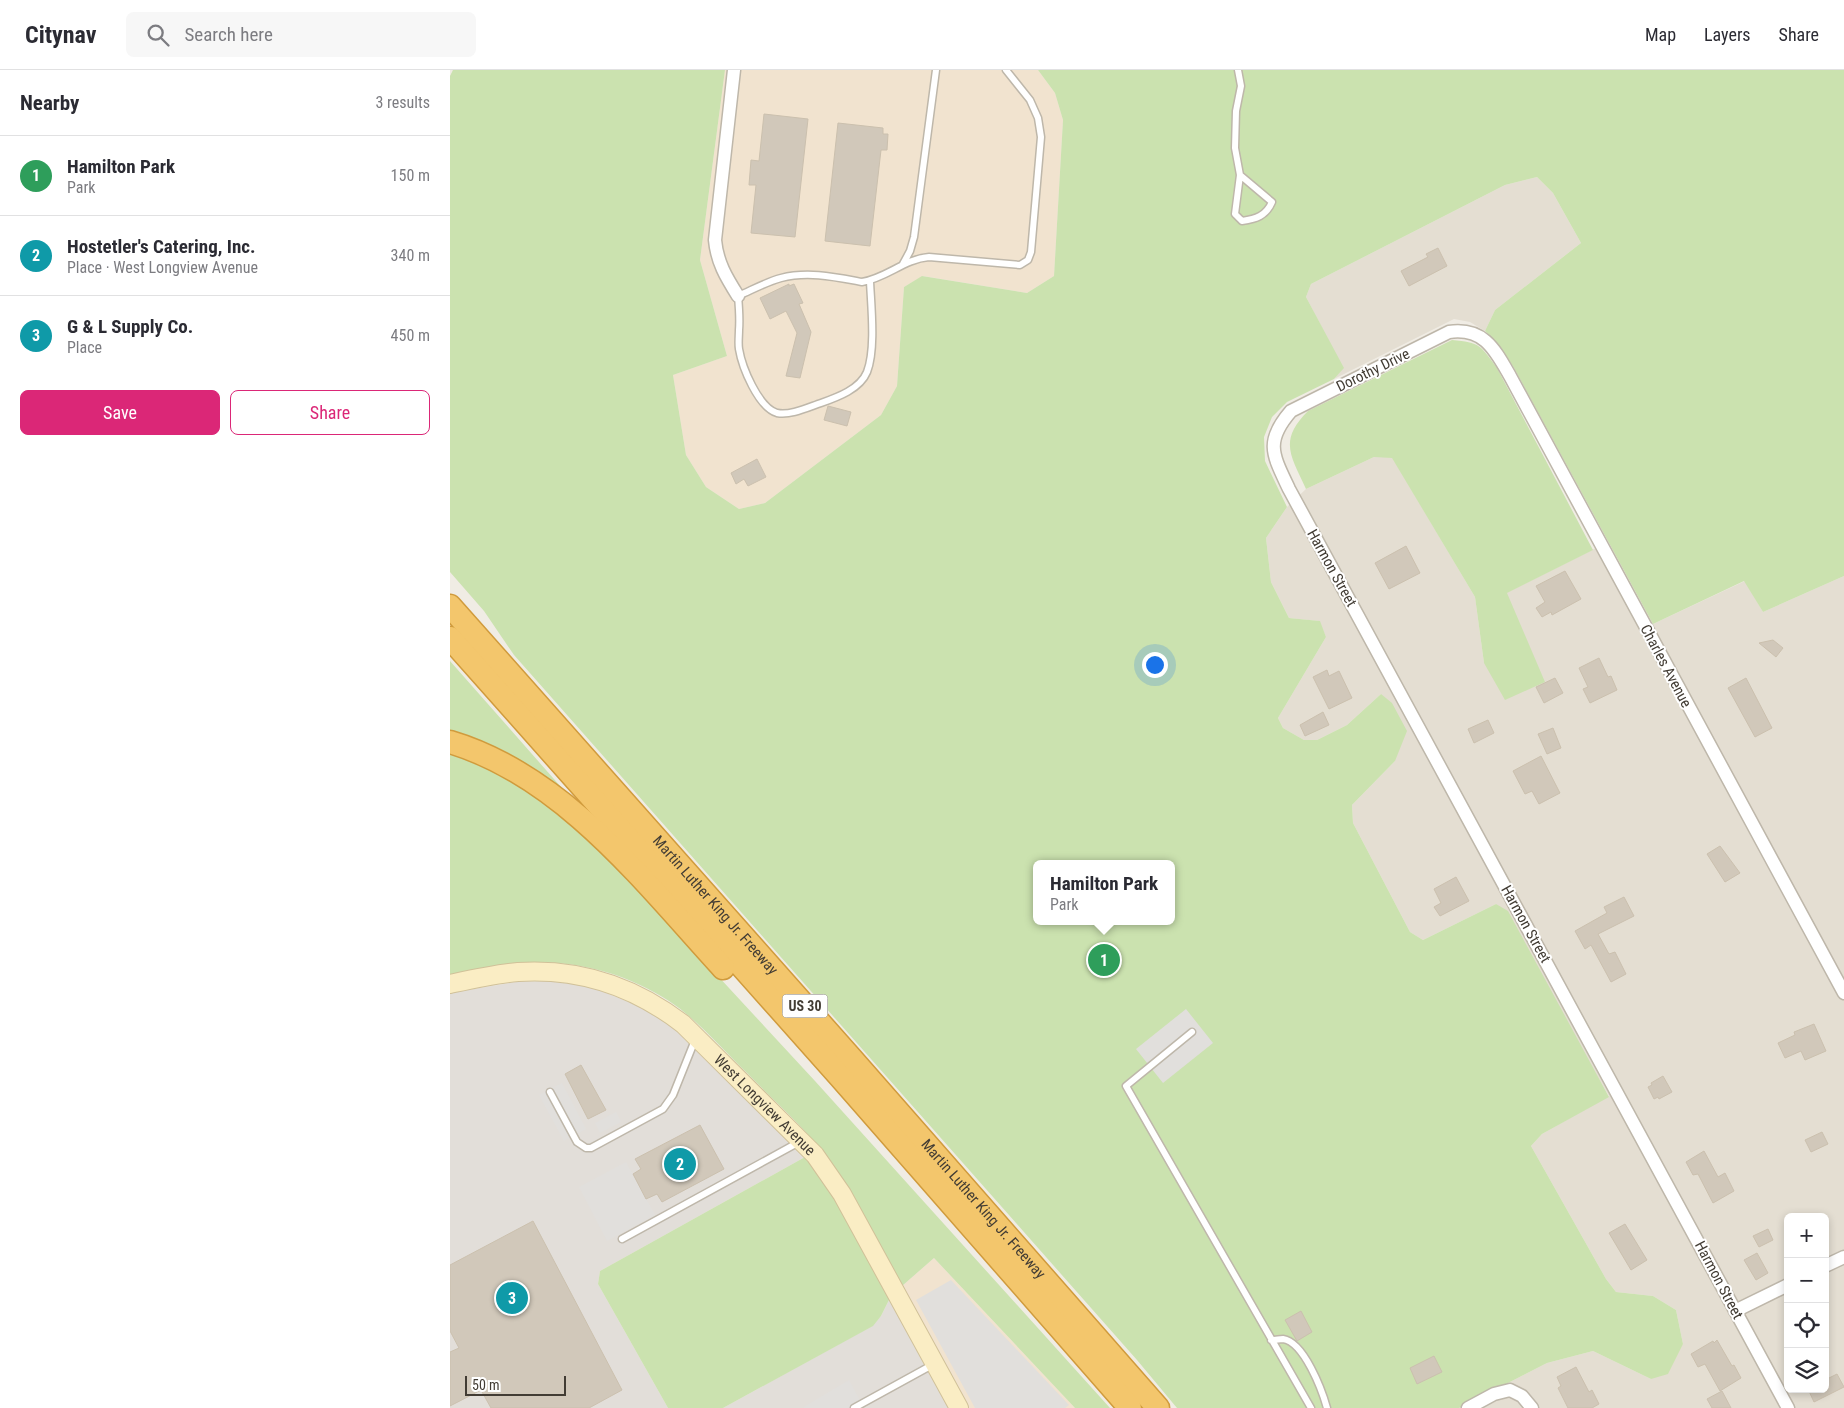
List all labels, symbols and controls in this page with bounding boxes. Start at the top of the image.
search box [126,12,476,57]
text: Citynav [25,21,96,49]
icon: search [144,21,172,49]
text: Search here [184,23,273,46]
text: Map [1645,24,1676,45]
text: Layers [1704,24,1751,45]
text: Share [1779,24,1819,45]
text: Nearby [20,91,79,115]
text: 3 results [375,93,430,112]
text: Hamilton Park [67,155,175,178]
text: 1 [32,166,40,185]
text: 150 m [391,166,430,185]
text: Park [67,178,96,197]
text: Hostetler's Catering, Inc. [67,235,256,258]
text: 2 [32,246,40,265]
text: 340 m [391,246,430,265]
text: Place · West Longview Avenue [67,258,258,277]
text: G & L Supply Co. [67,315,193,338]
text: 3 [32,326,40,345]
text: 450 m [391,326,430,345]
text: Place [67,338,102,357]
street label: Dorothy Drive [1333,345,1413,395]
button: Save [20,390,220,435]
button: Share [230,390,430,435]
street label: Harmon Street [1303,526,1361,610]
street label: Charles Avenue [1637,621,1695,711]
your location [1142,652,1168,678]
street label: Martin Luther King Jr. Freeway [649,832,782,978]
popup [1033,860,1175,925]
text: Hamilton Park [1050,872,1158,895]
street label: Harmon Street [1497,882,1555,966]
text: Park [1050,895,1079,914]
pin: 1 [1088,941,1120,979]
road number: US 30 [782,994,828,1018]
street label: West Longview Avenue [710,1051,819,1159]
street label: Martin Luther King Jr. Freeway [917,1135,1049,1282]
pin: 2 [664,1145,696,1183]
map controls [1784,1213,1829,1393]
button: + [1784,1213,1829,1258]
street label: Harmon Street [1691,1238,1747,1322]
button: − [1784,1258,1829,1303]
pin: 3 [496,1279,528,1317]
button: locate [1784,1303,1829,1348]
button: layers [1784,1348,1829,1393]
scale bar [465,1373,566,1396]
text: 50 m [472,1377,500,1393]

